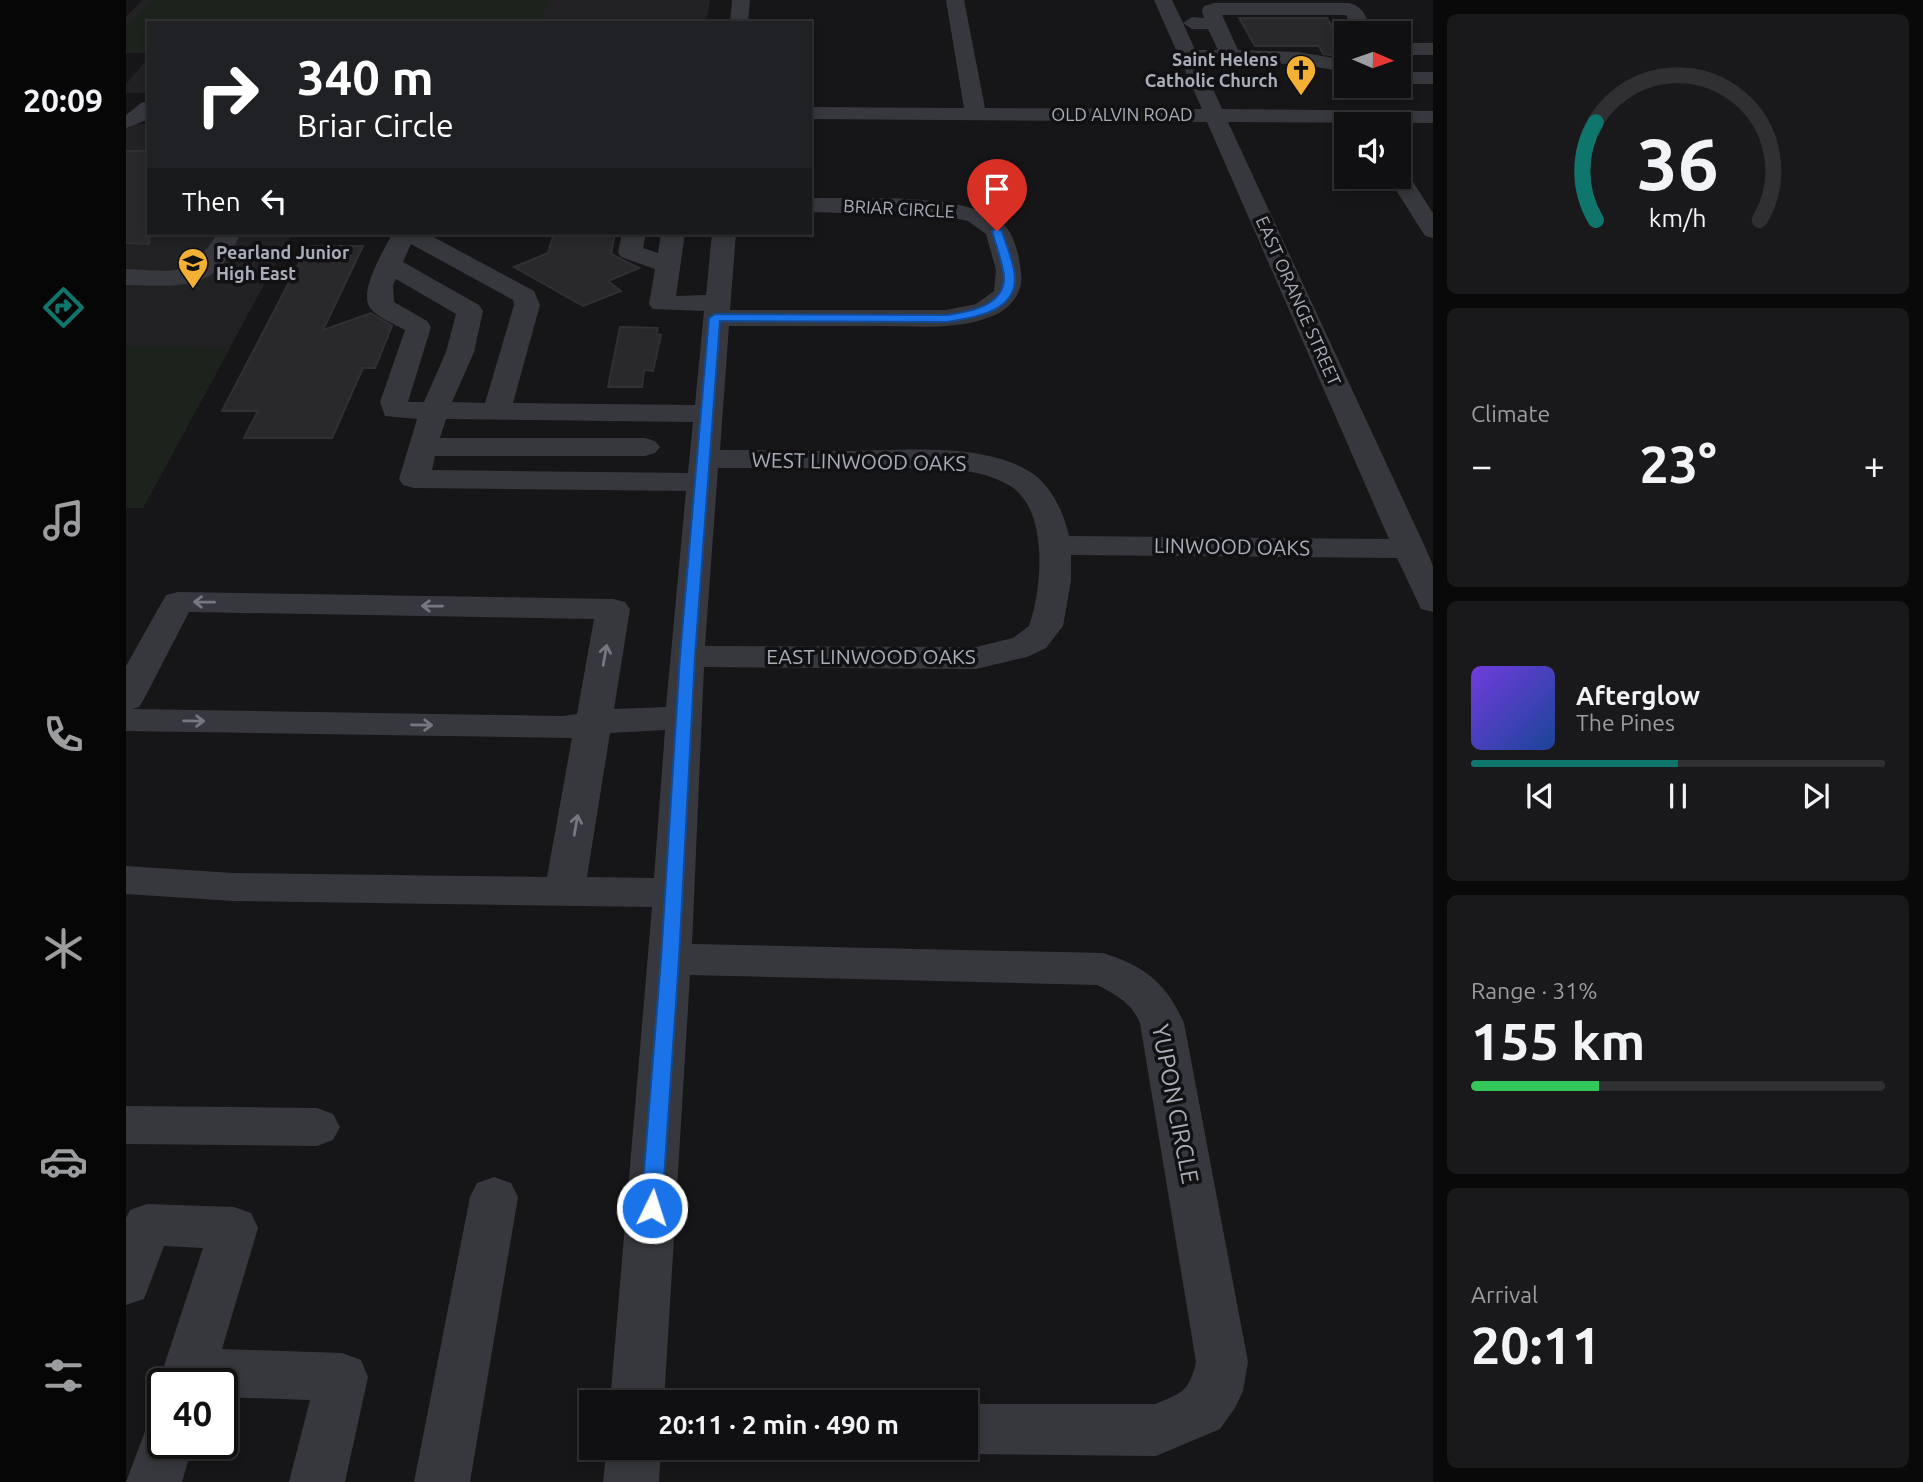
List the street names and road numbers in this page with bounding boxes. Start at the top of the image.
street label: OLD ALVIN ROAD [1051,104,1193,124]
street label: BRIAR CIRCLE [843,195,955,221]
street label: EAST ORANGE STREET [1253,213,1345,388]
street label: WEST LINWOOD OAKS [751,447,967,475]
street label: LINWOOD OAKS [1154,533,1310,559]
street label: EAST LINWOOD OAKS [766,644,976,668]
street label: YUPON CIRCLE [1147,1022,1204,1186]

